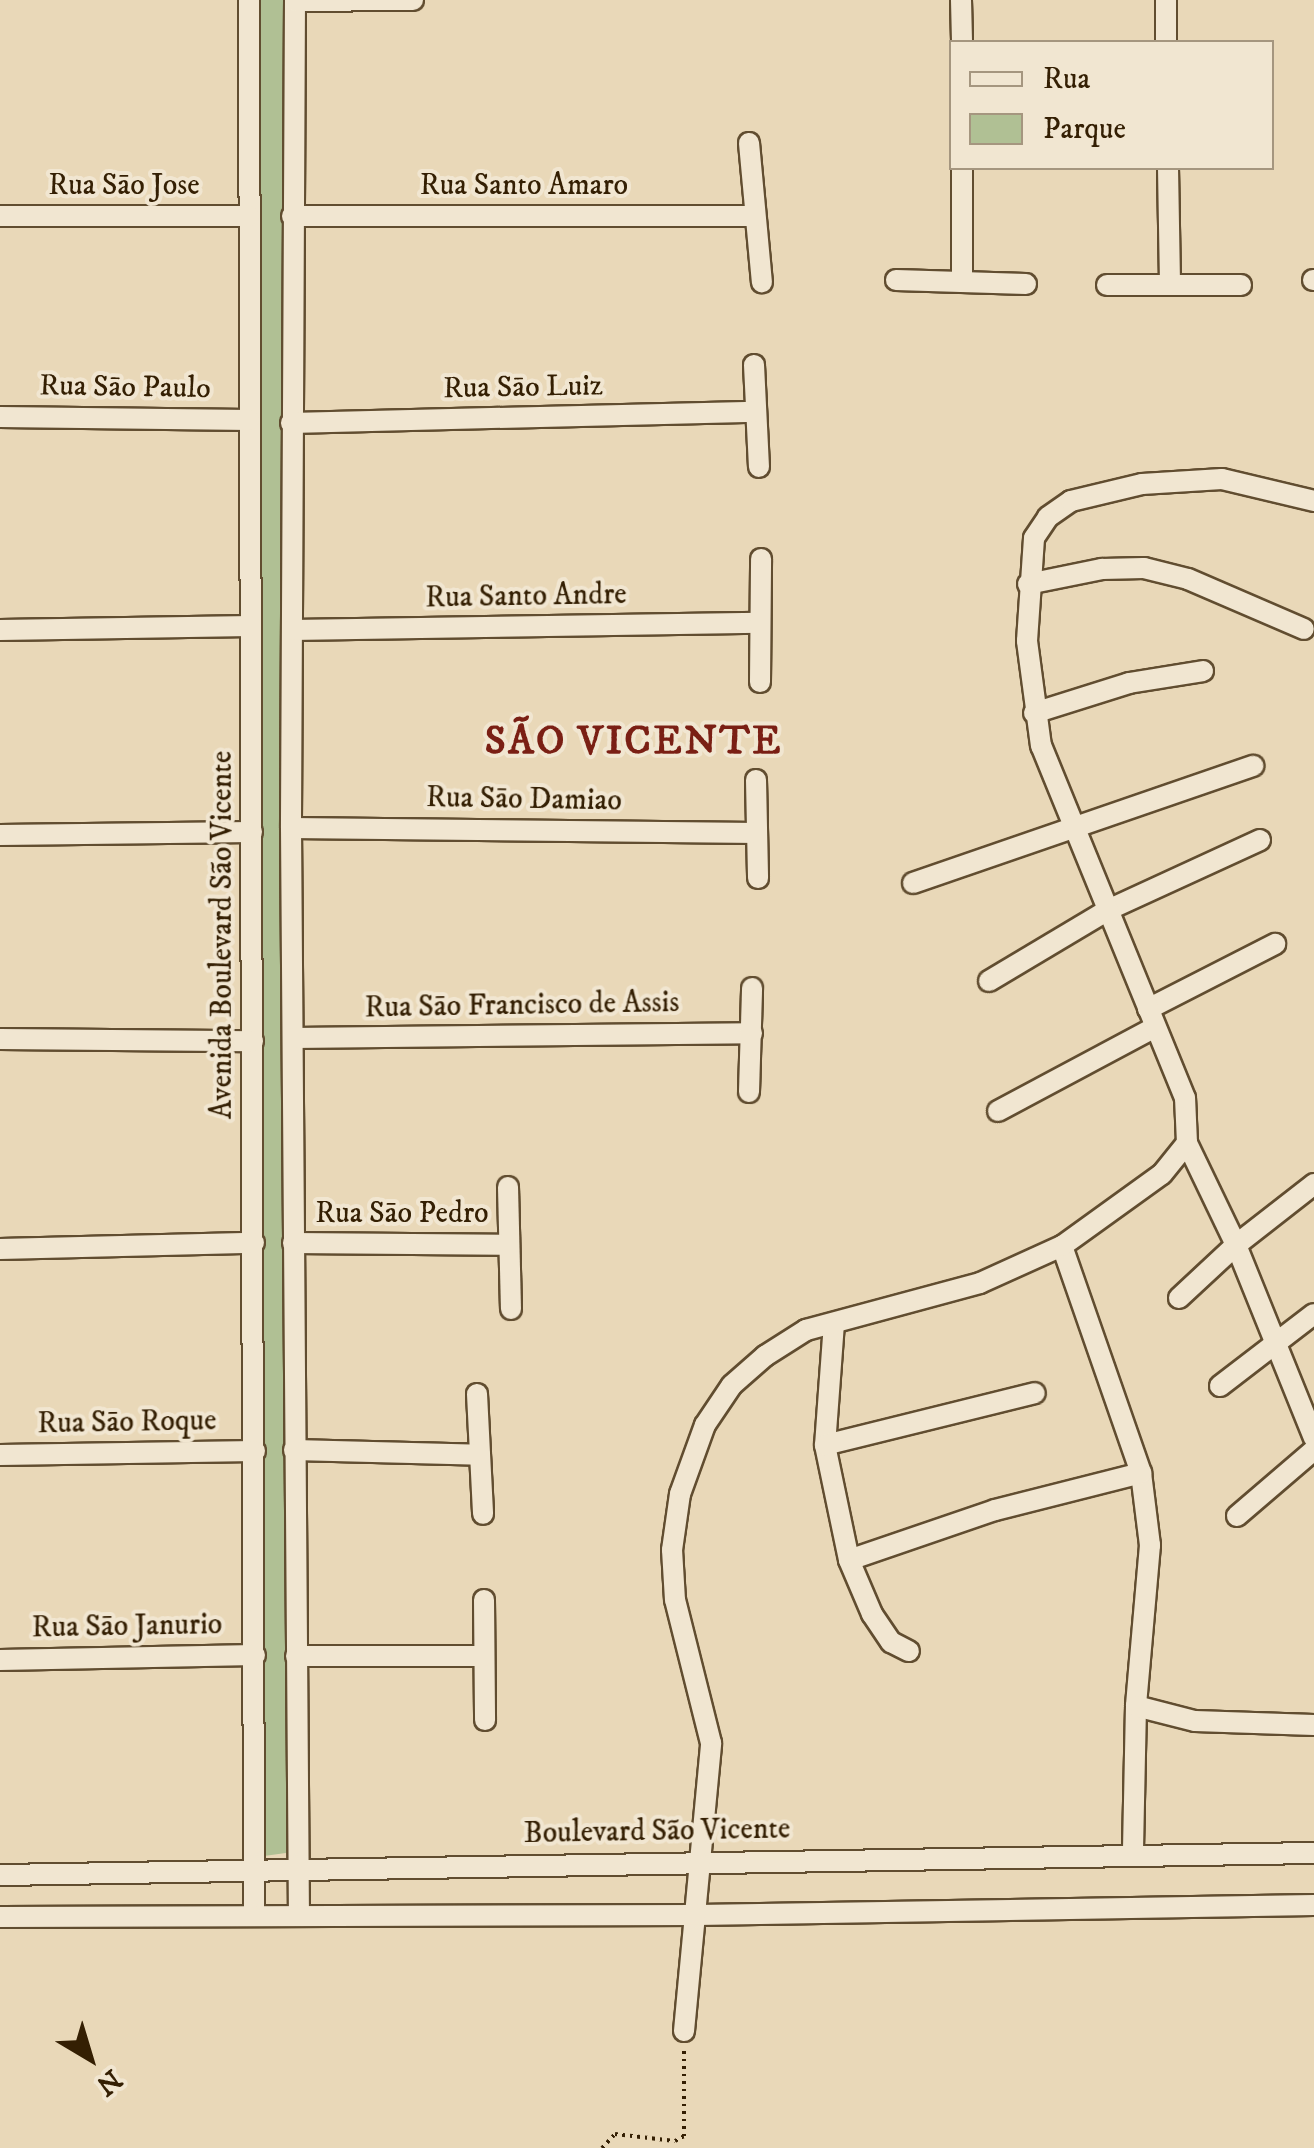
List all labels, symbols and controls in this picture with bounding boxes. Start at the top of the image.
legend [949,40,1274,170]
text: Rua [1043,61,1090,98]
text: Parque [1043,111,1126,148]
street label: Rua Sāo Jose [48,168,200,204]
street label: Rua Santo Amaro [420,168,628,204]
street label: Rua Sāo Paulo [39,369,211,407]
street label: Rua Sāo Luiz [443,369,603,407]
street label: Rua Santo Andre [425,577,627,617]
district label: SÃO VICENTE [485,718,783,766]
street label: Avenida Boulevard São Vicente [205,751,241,1119]
street label: Rua Sāo Damiao [426,780,622,820]
street label: Rua Sāo Francisco de Assis [364,985,680,1027]
street label: Rua Sāo Pedro [315,1196,489,1232]
street label: Rua Sāo Roque [37,1403,217,1443]
street label: Rua Sāo Janurio [31,1607,223,1647]
street label: Boulevard São Vicente [523,1812,791,1852]
north arrow [40,2008,140,2108]
text: N [89,2061,129,2103]

